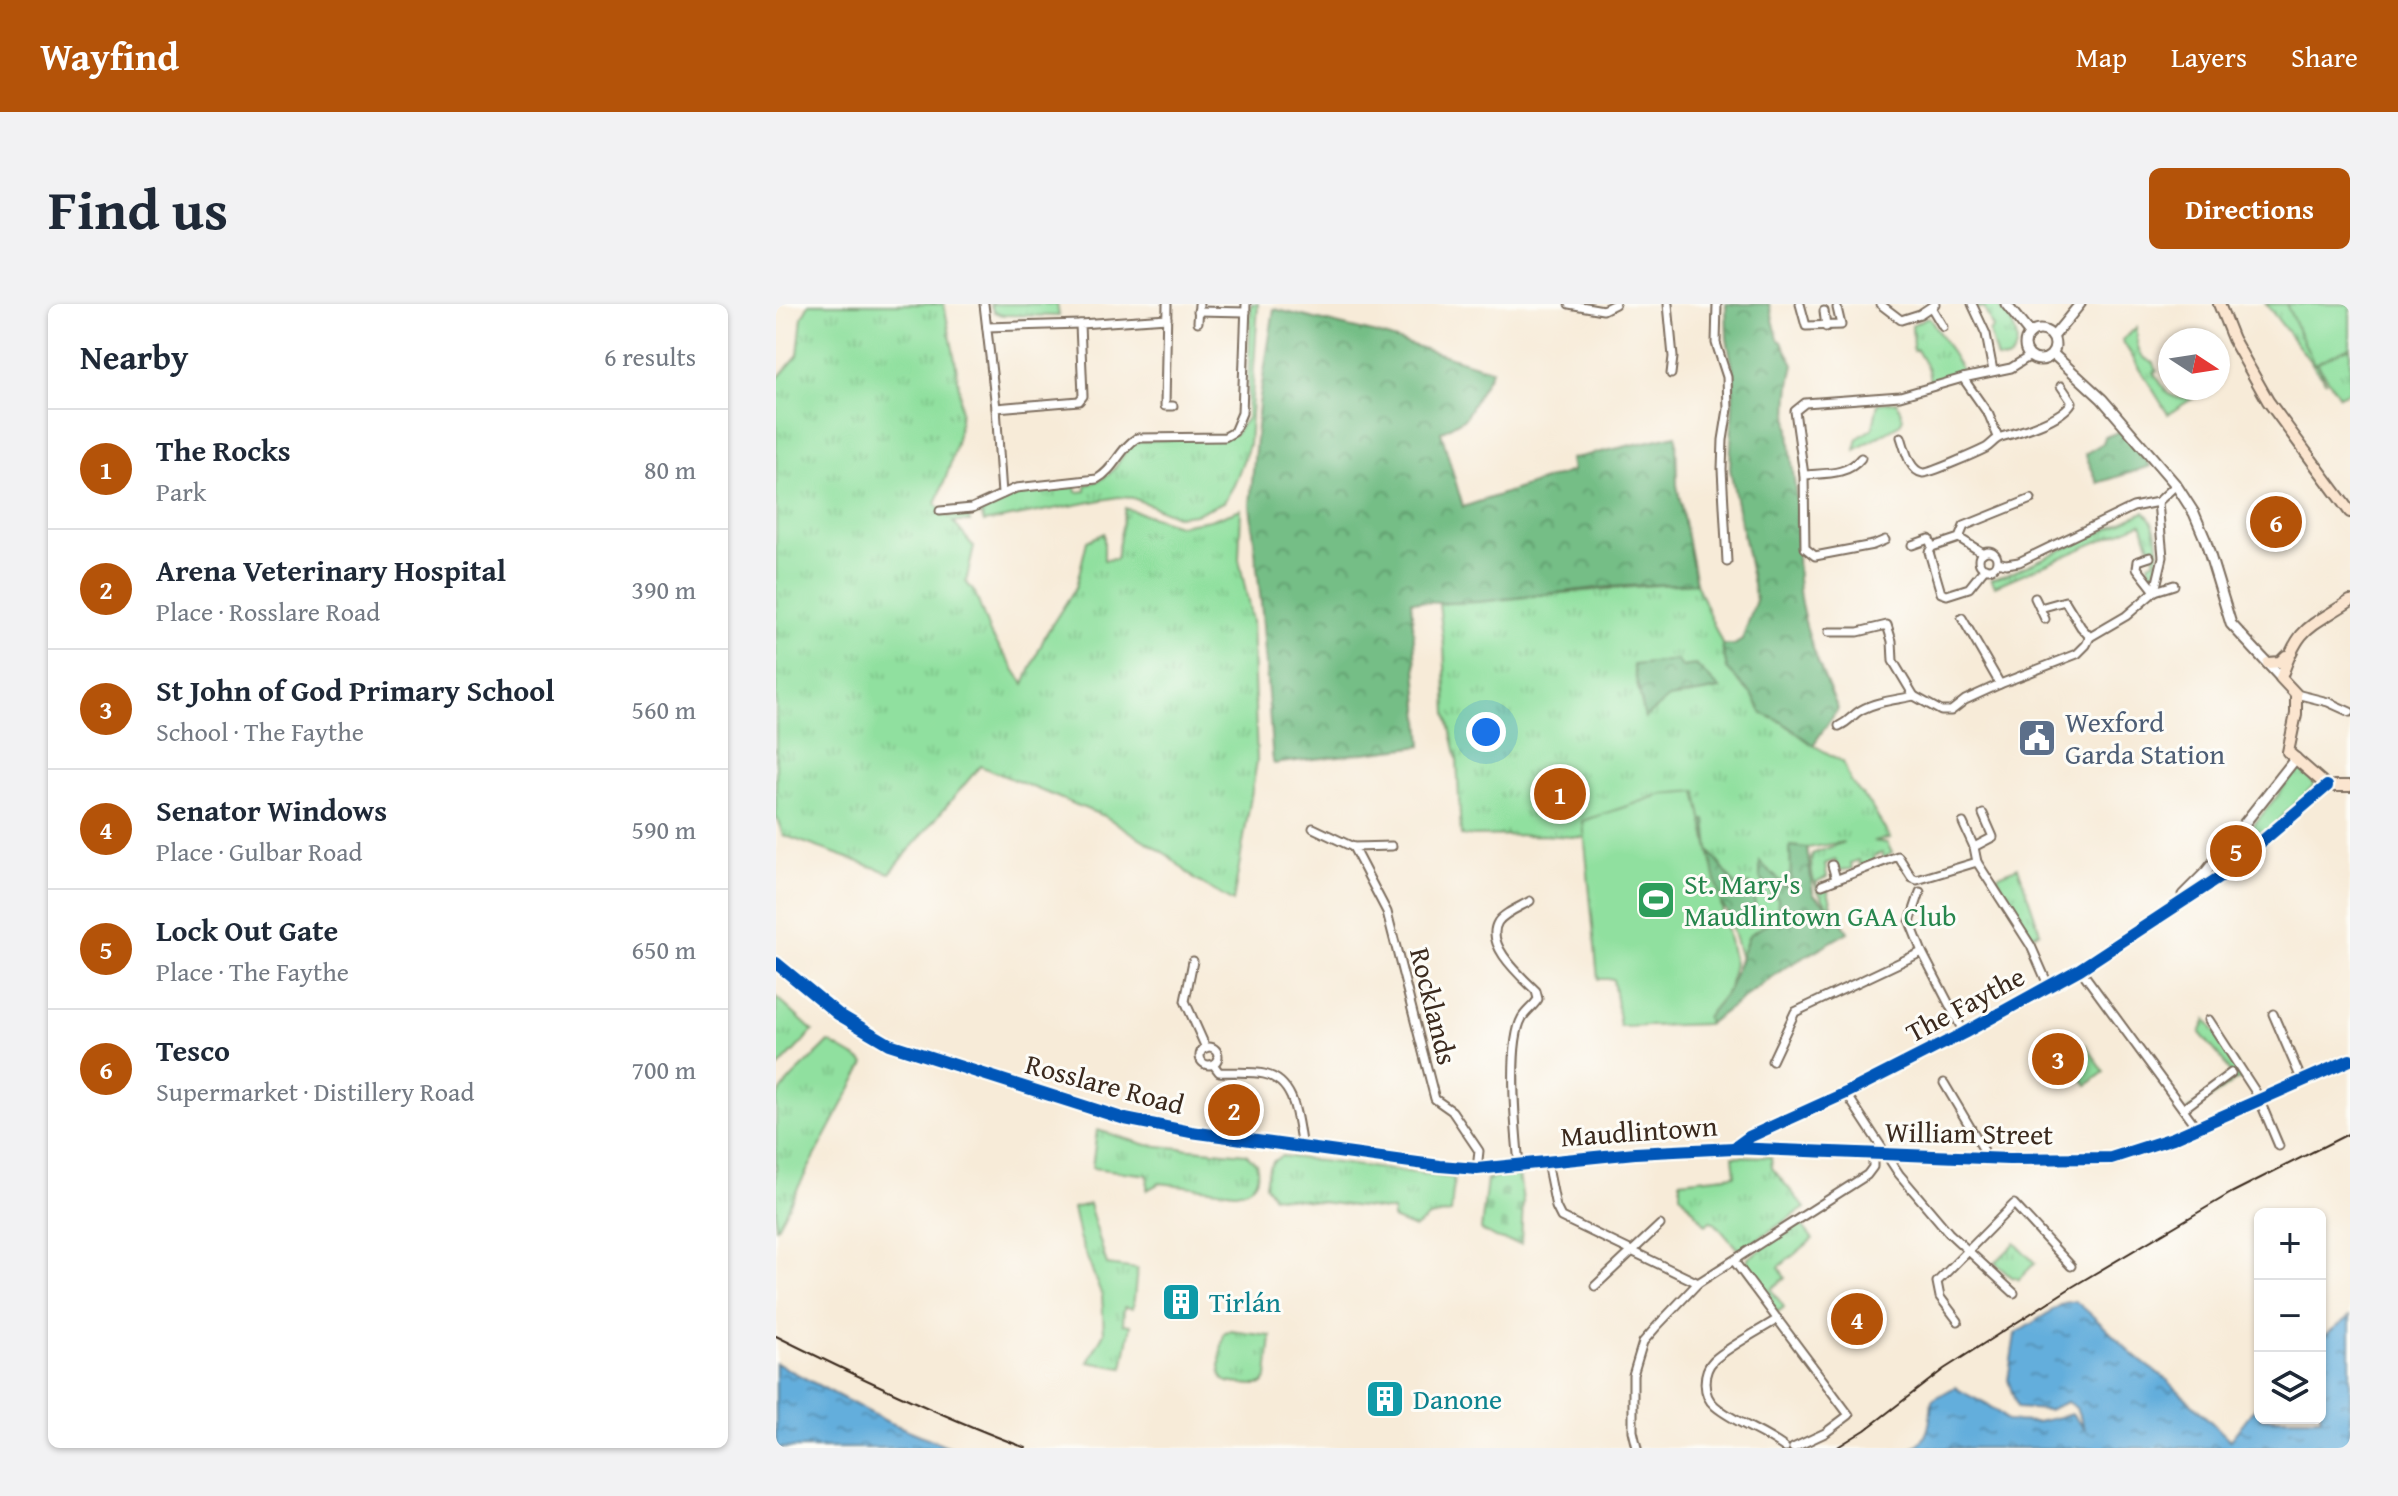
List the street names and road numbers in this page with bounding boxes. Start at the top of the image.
street label: Rocklands [1400,943,1469,1069]
street label: The Faythe [1898,955,2031,1052]
street label: Rosslare Road [1021,1043,1189,1124]
street label: Maudlintown [1559,1105,1719,1156]
street label: William Street [1884,1111,2054,1154]

